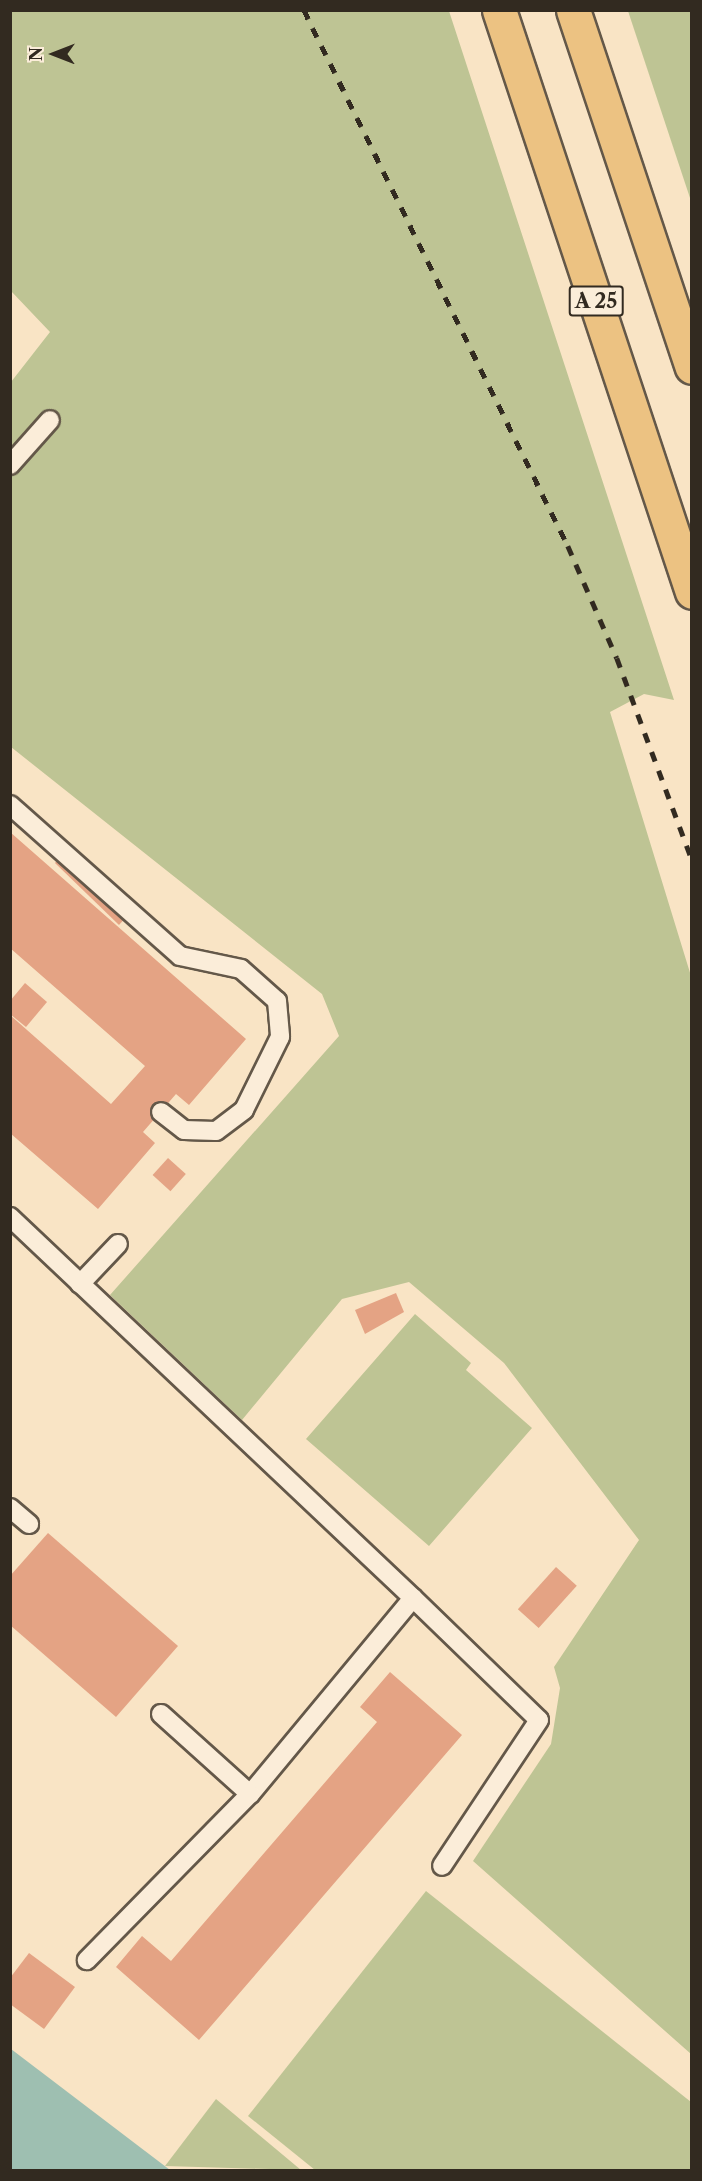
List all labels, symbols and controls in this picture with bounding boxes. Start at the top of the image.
north arrow [24,24,84,84]
text: N [26,47,46,61]
road number: A 25 [568,284,624,318]

